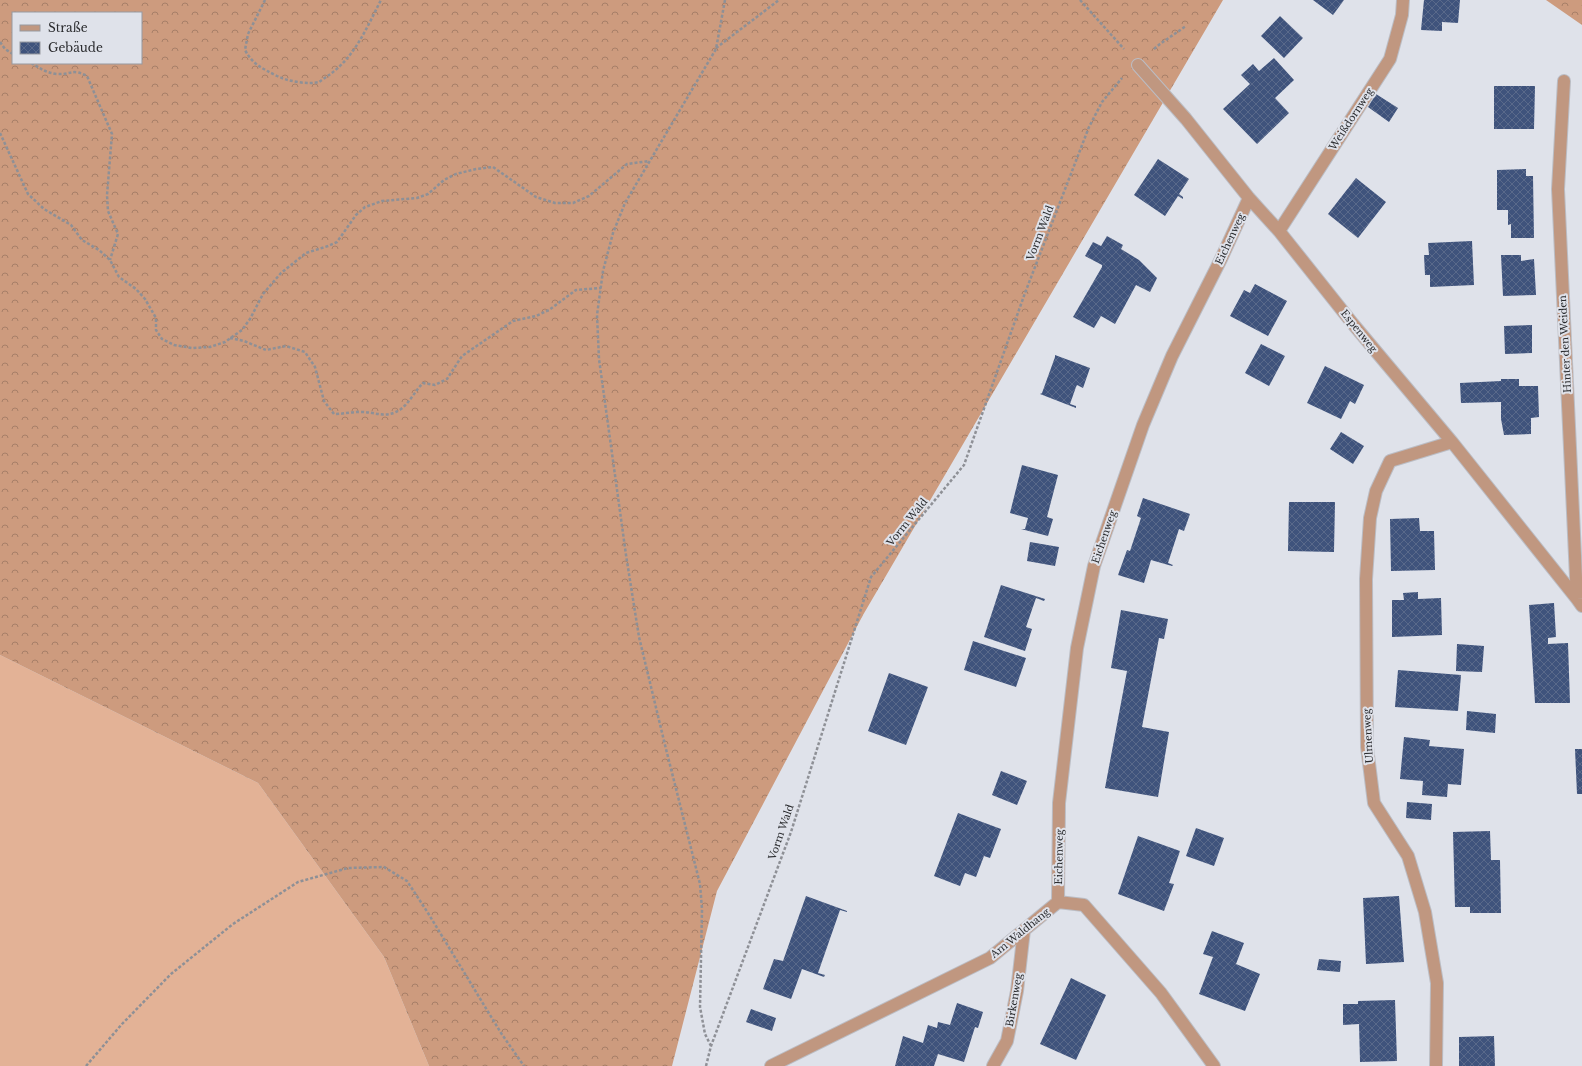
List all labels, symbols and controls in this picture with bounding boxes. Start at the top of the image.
legend [12,12,142,64]
text: Straße [48,20,88,35]
text: Gebäude [48,40,103,55]
street label: Weißdornweg [1325,85,1377,153]
street label: Vorm Wald [1023,203,1057,263]
street label: Eichenweg [1212,210,1248,267]
street label: Hinter den Weiden [1556,295,1574,393]
street label: Espenweg [1338,307,1381,356]
street label: Vorm Wald [883,495,930,549]
street label: Eichenweg [1089,508,1119,565]
street label: Ulmenweg [1360,707,1376,764]
street label: Vorm Wald [765,802,797,862]
street label: Eichenweg [1052,828,1066,885]
street label: Am Waldhang [987,904,1053,962]
street label: Birkenweg [1003,971,1025,1028]

